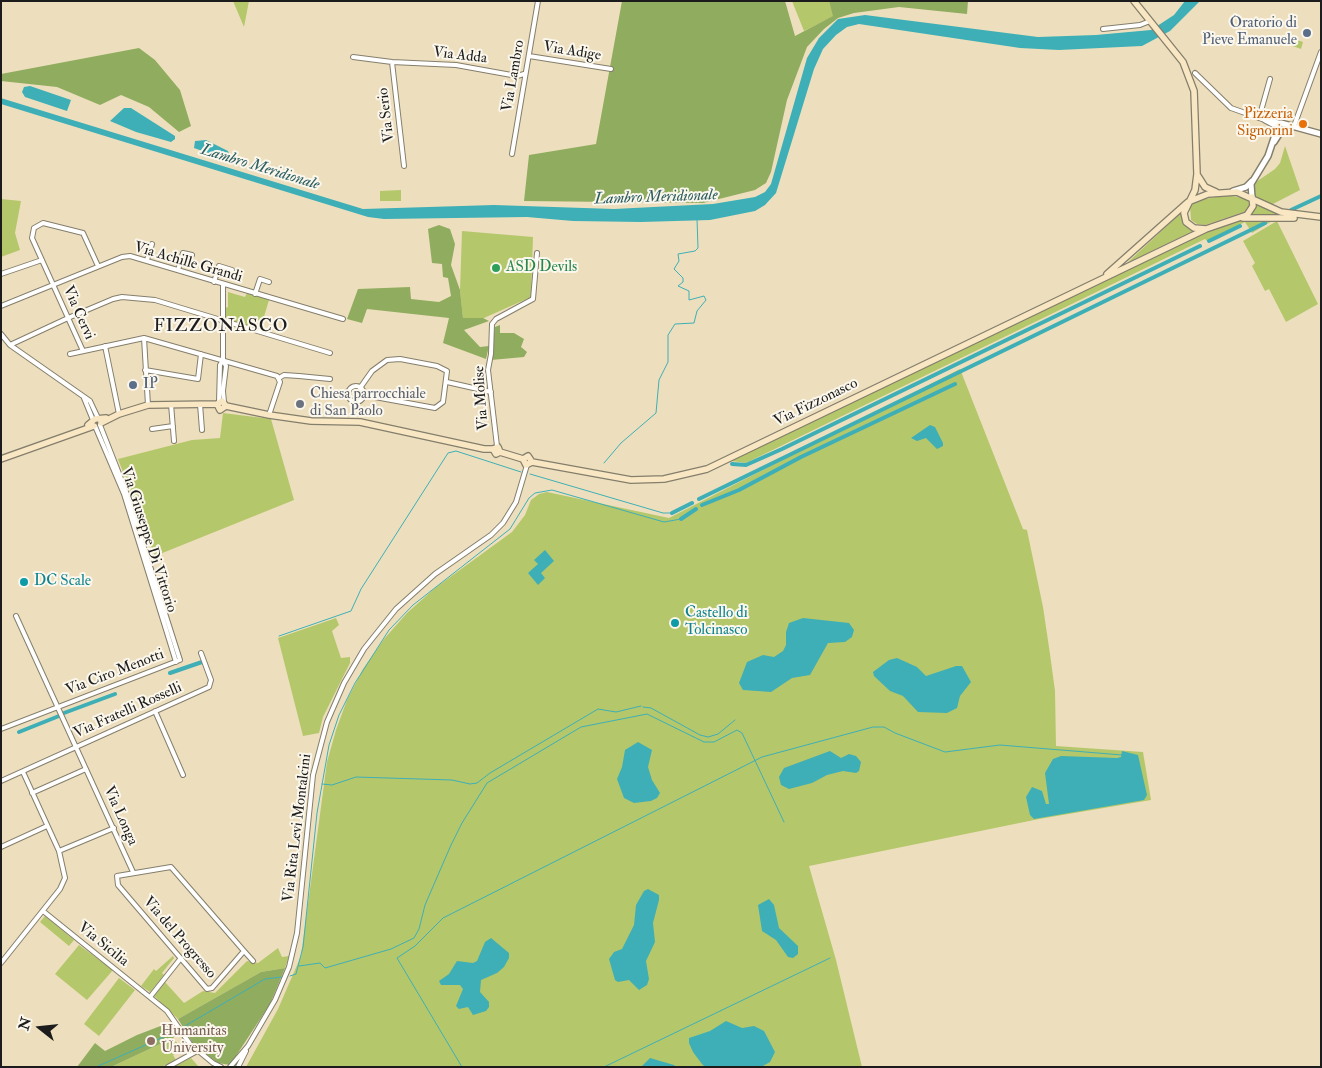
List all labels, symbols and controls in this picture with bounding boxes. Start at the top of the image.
place label: Oratorio di Pieve Emanuele [1202,15,1297,50]
marker: Oratorio di Pieve Emanuele [1301,27,1313,39]
street label: Via Lambro [499,39,529,113]
street label: Via Adige [542,39,602,65]
street label: Via Adda [432,44,488,68]
street label: Via Serio [375,87,399,143]
place label: Pizzeria Signorini [1237,106,1293,141]
marker: Pizzeria Signorini [1297,118,1309,130]
water label: Lambro Meridionale [198,141,322,195]
water label: Lambro Meridionale [594,186,718,210]
street label: Via Achille Grandi [132,239,244,287]
place label: ASD Devils [506,259,577,277]
marker: ASD Devils [490,262,502,274]
street label: Via Cervi [58,283,98,343]
district label: FIZZONASCO [152,316,290,338]
street label: Via Molise [471,365,493,431]
street label: Via Fizzonasco [771,375,861,431]
place label: IP [143,376,158,394]
marker: IP [127,379,139,391]
place label: Chiesa parrocchiale di San Paolo [310,386,426,421]
marker: Chiesa parrocchiale di San Paolo [294,398,306,410]
street label: Via Giuseppe Di Vittorio [116,465,180,615]
place label: DC Scale [34,573,91,591]
marker: DC Scale [18,576,30,588]
place label: Castello di Tolcinasco [685,605,748,640]
marker: Castello di Tolcinasco [669,617,681,629]
street label: Via Ciro Menotti [63,646,167,700]
street label: Via Fratelli Rosselli [71,679,185,743]
street label: Via Rita Levi Montalcini [280,753,316,903]
street label: Via Longa [99,783,141,849]
street label: Via del Progresso [139,893,219,983]
street label: Via Sicilia [74,919,132,971]
north arrow [15,1003,65,1053]
text: N [15,1015,35,1032]
place label: Humanitas University [161,1023,227,1058]
marker: Humanitas University [145,1035,157,1047]

